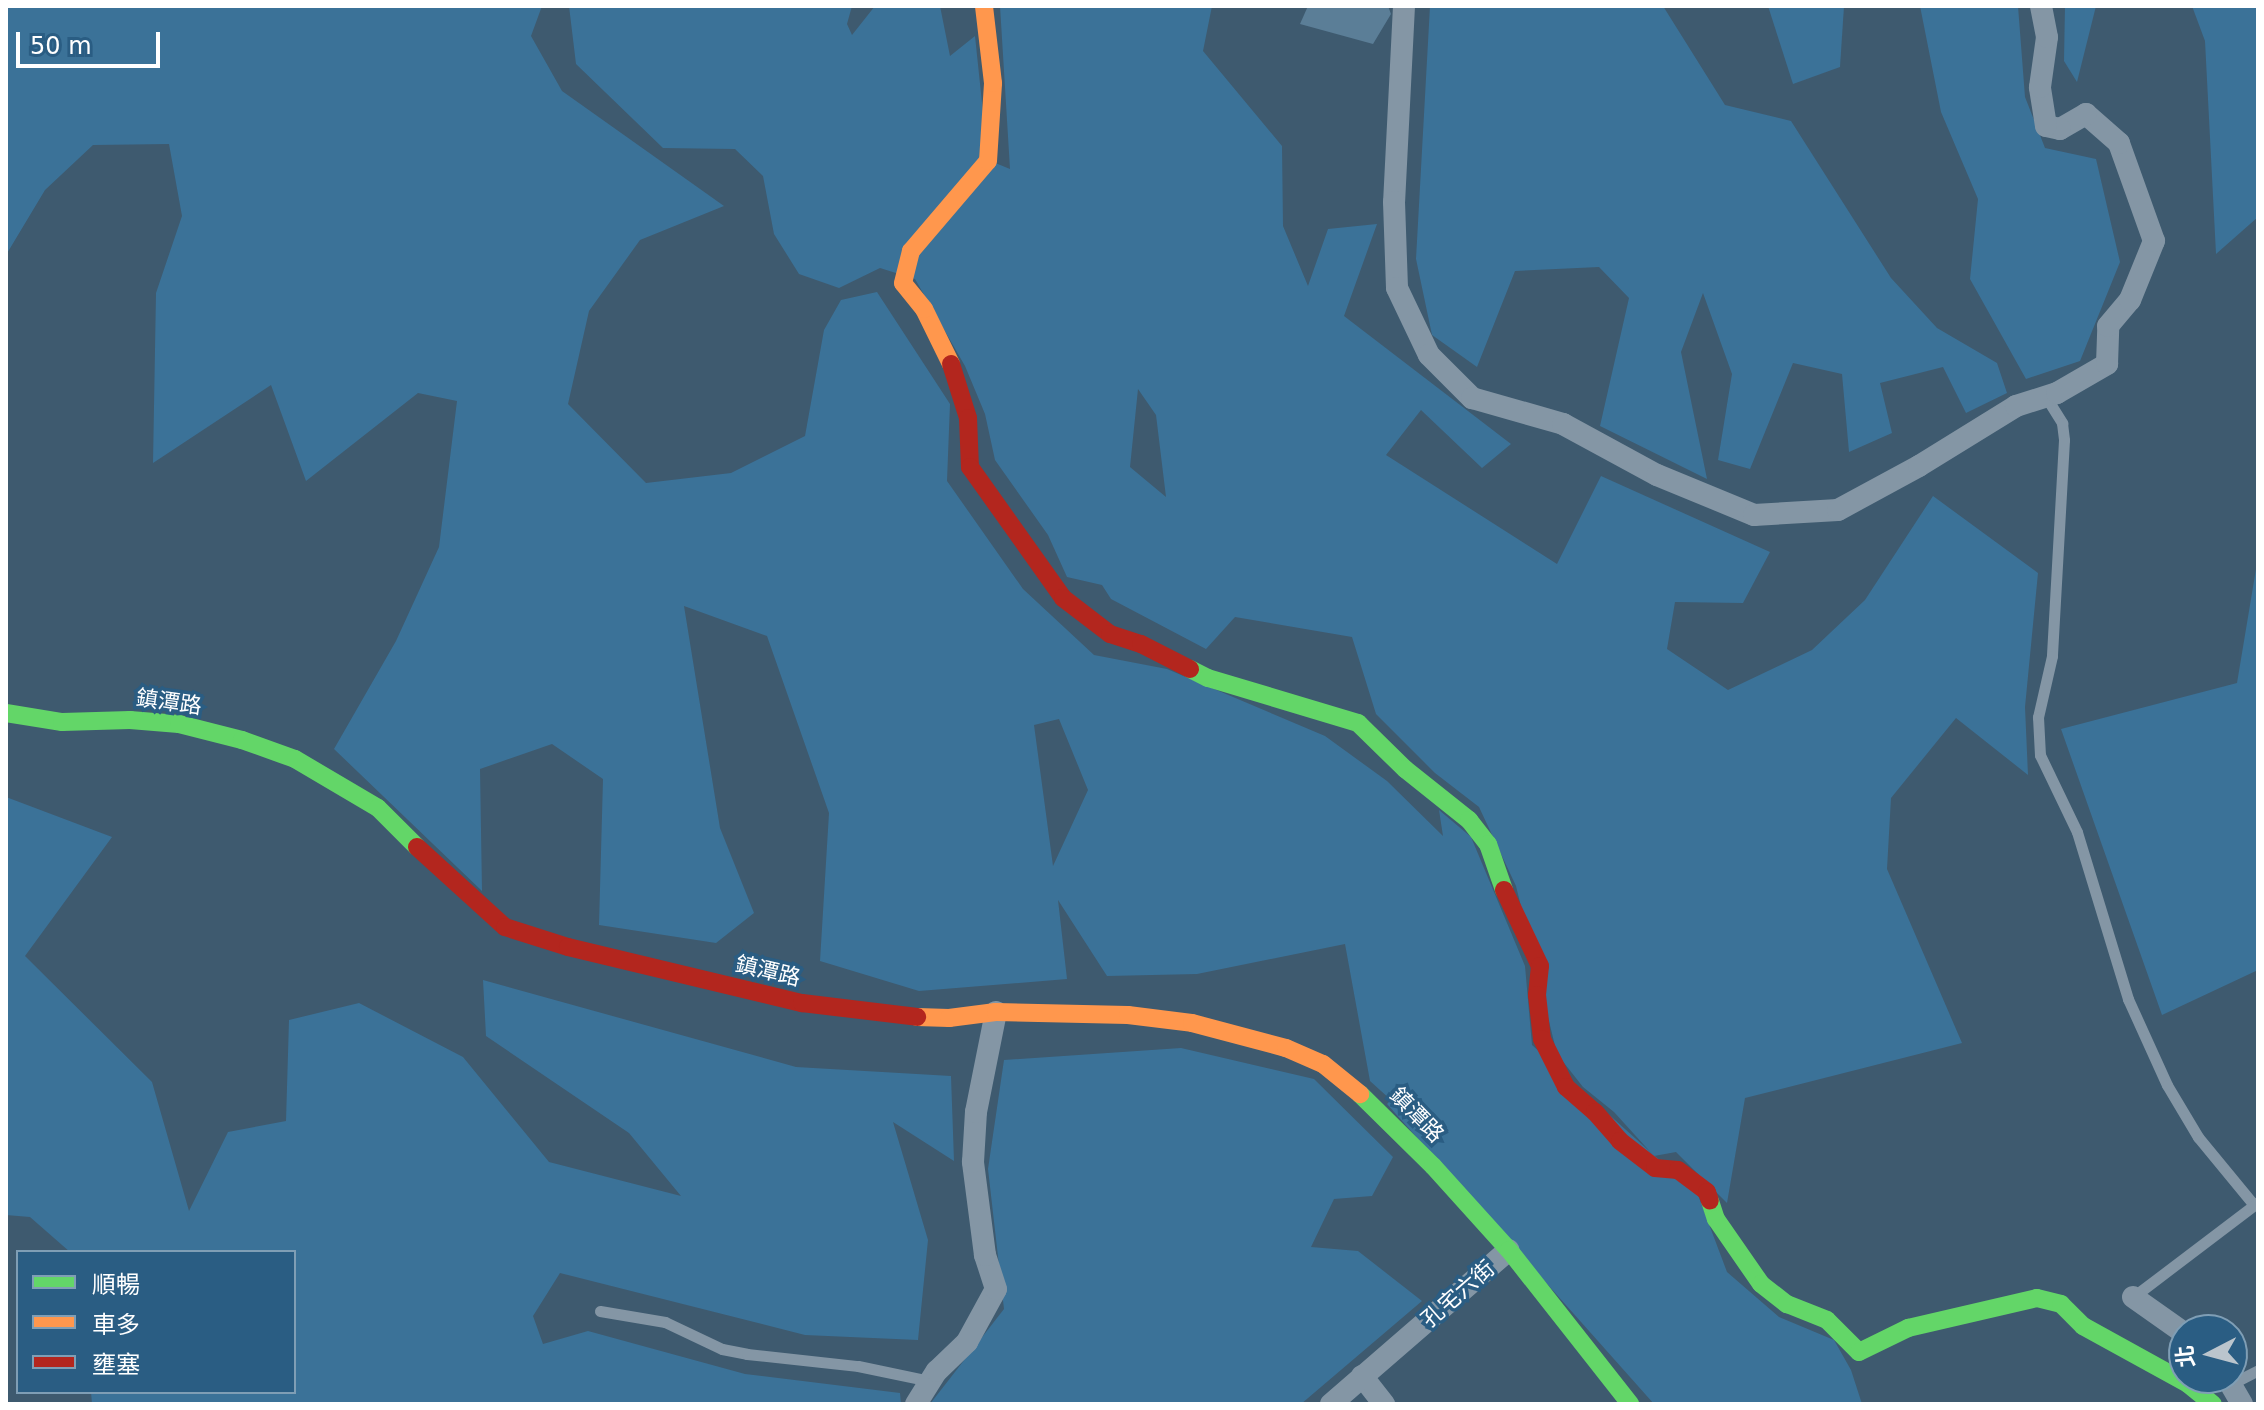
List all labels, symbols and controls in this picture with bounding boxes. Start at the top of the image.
scale bar [20,16,164,66]
text: 50 m [30,32,92,60]
street label: 鎮潭路 [134,684,204,720]
street label: 鎮潭路 [733,951,803,991]
street label: 鎮潭路 [1385,1082,1449,1148]
legend [16,1250,296,1394]
street label: 孔宅六街 [1416,1255,1500,1333]
text: 順暢 [92,1271,140,1299]
text: 車多 [92,1311,140,1339]
north arrow [2168,1314,2248,1394]
text: 北 [2172,1344,2199,1369]
text: 壅塞 [92,1351,140,1379]

